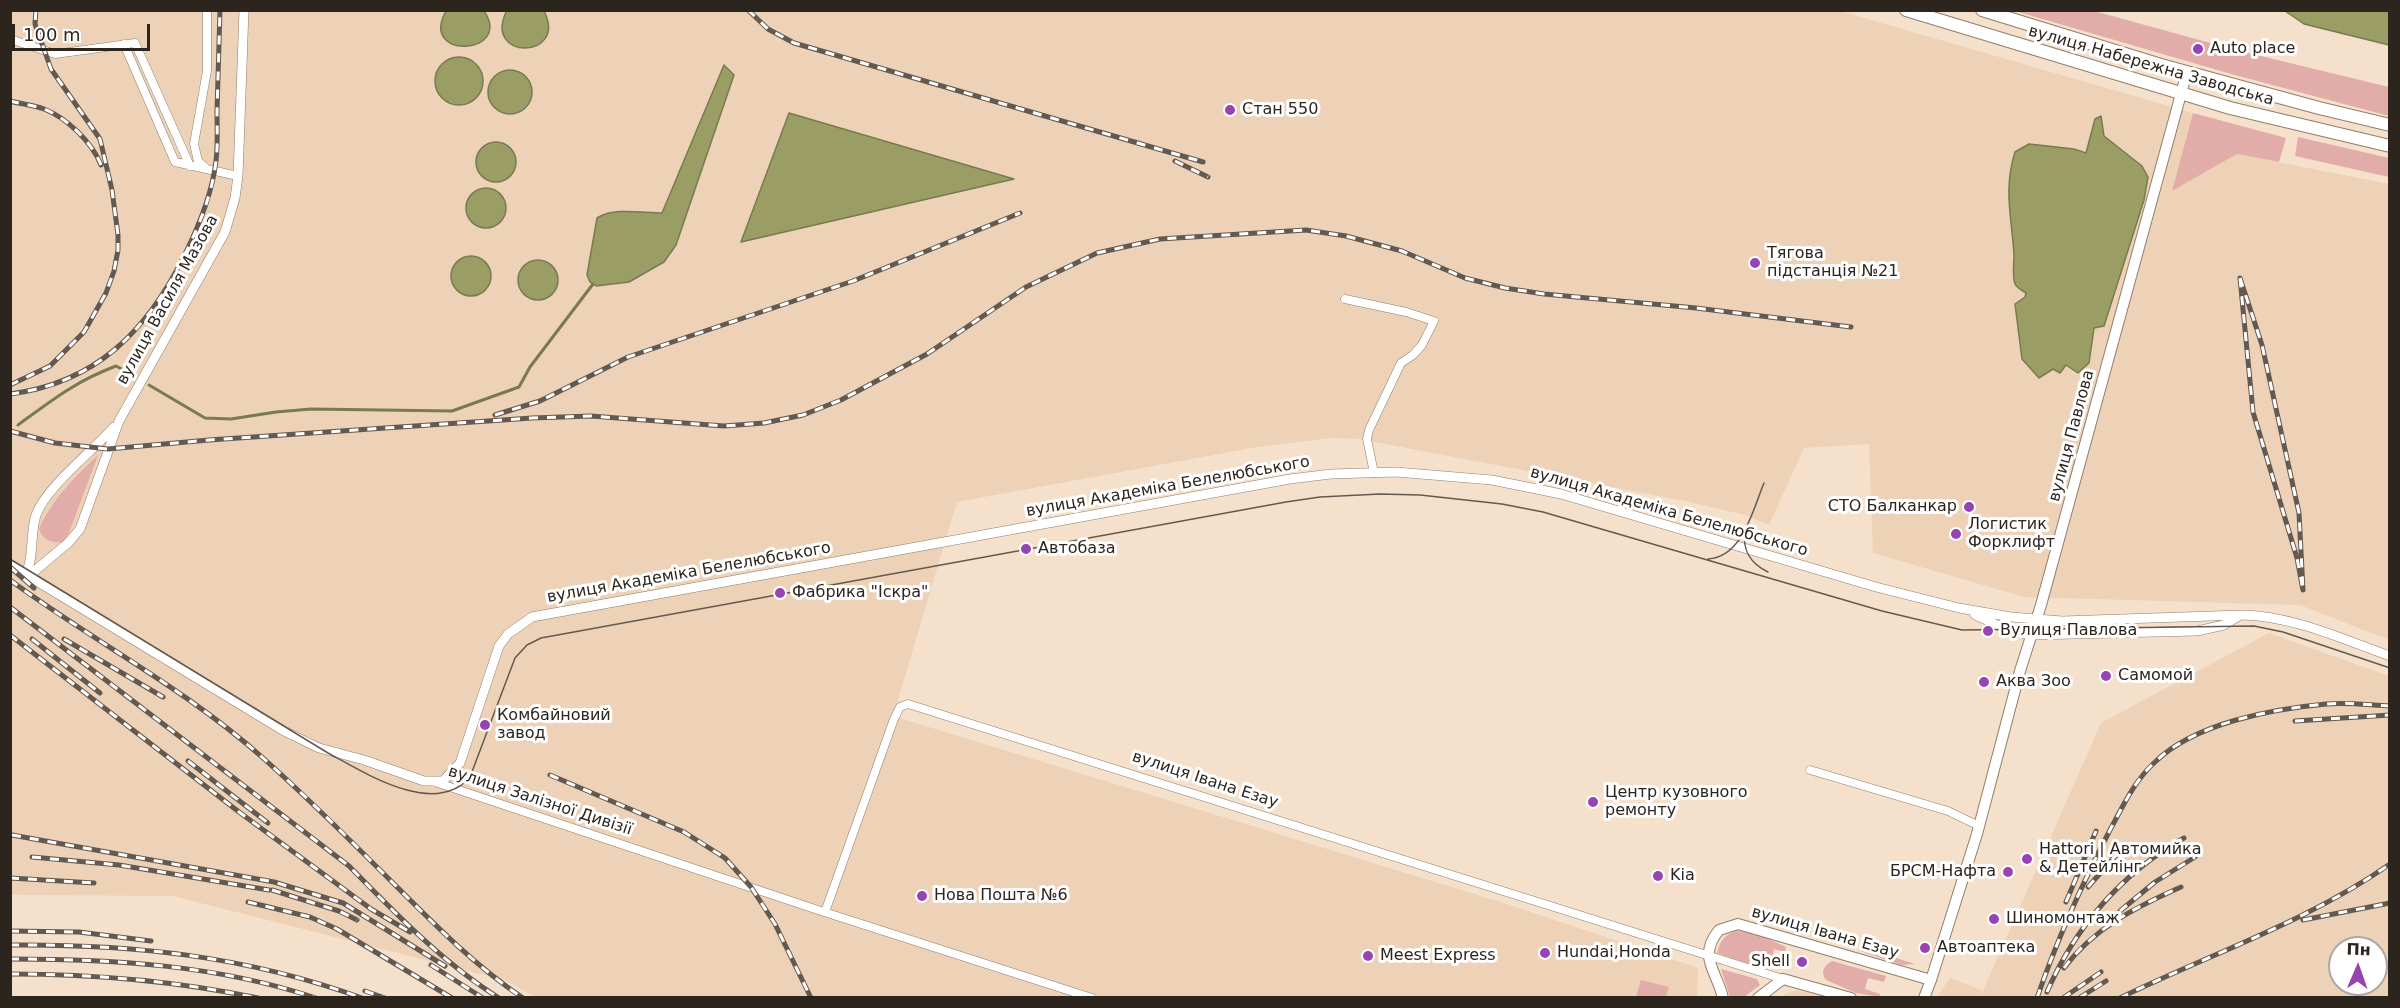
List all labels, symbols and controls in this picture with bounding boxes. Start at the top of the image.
scale bar [15,12,153,50]
street label: вулиця Набережна Заводська [2026,22,2276,110]
text: 100 m [23,24,81,45]
place label: Auto place [2210,39,2295,59]
marker: Auto place [2191,42,2205,56]
place label: Стан 550 [1242,100,1318,120]
marker: Стан 550 [1223,103,1237,117]
street label: вулиця Василя Мазова [113,212,223,388]
place label: Тягова пiдстанцiя №21 [1767,244,1898,282]
marker: Тягова пiдстанцiя №21 [1748,256,1762,270]
street label: вулиця Павлова [2045,368,2099,504]
street label: вулиця Академіка Белелюбського [1025,453,1311,521]
street label: вулиця Академіка Белелюбського [1528,463,1810,561]
place label: СТО Балканкар [1828,497,1957,517]
marker: СТО Балканкар [1962,500,1976,514]
place label: Логистик Форклифт [1968,515,2055,553]
marker: Логистик Форклифт [1949,527,1963,541]
street label: вулиця Академіка Белелюбського [546,539,832,607]
place label: Автобаза [1038,539,1115,559]
marker: Автобаза [1019,542,1033,556]
place label: Фабрика "Іскра" [792,583,928,603]
marker: Фабрика "Іскра" [773,586,787,600]
place label: Вулиця Павлова [2000,621,2137,641]
marker: Вулиця Павлова [1981,624,1995,638]
place label: Самомой [2118,666,2193,686]
marker: Самомой [2099,669,2113,683]
place label: Аква Зоо [1996,672,2071,692]
marker: Аква Зоо [1977,675,1991,689]
place label: Комбайновий завод [497,706,611,744]
marker: Комбайновий завод [478,718,492,732]
street label: вулиця Івана Езау [1130,747,1280,813]
street label: вулиця Залізної Дивізії [446,762,634,840]
place label: Центр кузовного ремонту [1605,783,1748,821]
marker: Центр кузовного ремонту [1586,795,1600,809]
place label: Hattori | Автомийка & Детейлінг [2039,840,2202,878]
marker: Hattori | Автомийка & Детейлінг [2020,852,2034,866]
place label: БРСМ-Нафта [1890,862,1996,882]
marker: БРСМ-Нафта [2001,865,2015,879]
place label: Kia [1670,866,1695,886]
marker: Kia [1651,869,1665,883]
place label: Нова Пошта №6 [934,886,1068,906]
marker: Нова Пошта №6 [915,889,929,903]
street label: вулиця Івана Езау [1749,903,1901,963]
place label: Шиномонтаж [2006,909,2120,929]
marker: Шиномонтаж [1987,912,2001,926]
north arrow [2328,936,2388,996]
place label: Автоаптека [1937,938,2035,958]
text: Пн [2346,940,2371,959]
marker: Автоаптека [1918,941,1932,955]
place label: Hundai,Honda [1557,943,1671,963]
place label: Meest Express [1380,946,1496,966]
marker: Hundai,Honda [1538,946,1552,960]
marker: Meest Express [1361,949,1375,963]
place label: Shell [1751,952,1790,972]
marker: Shell [1795,955,1809,969]

